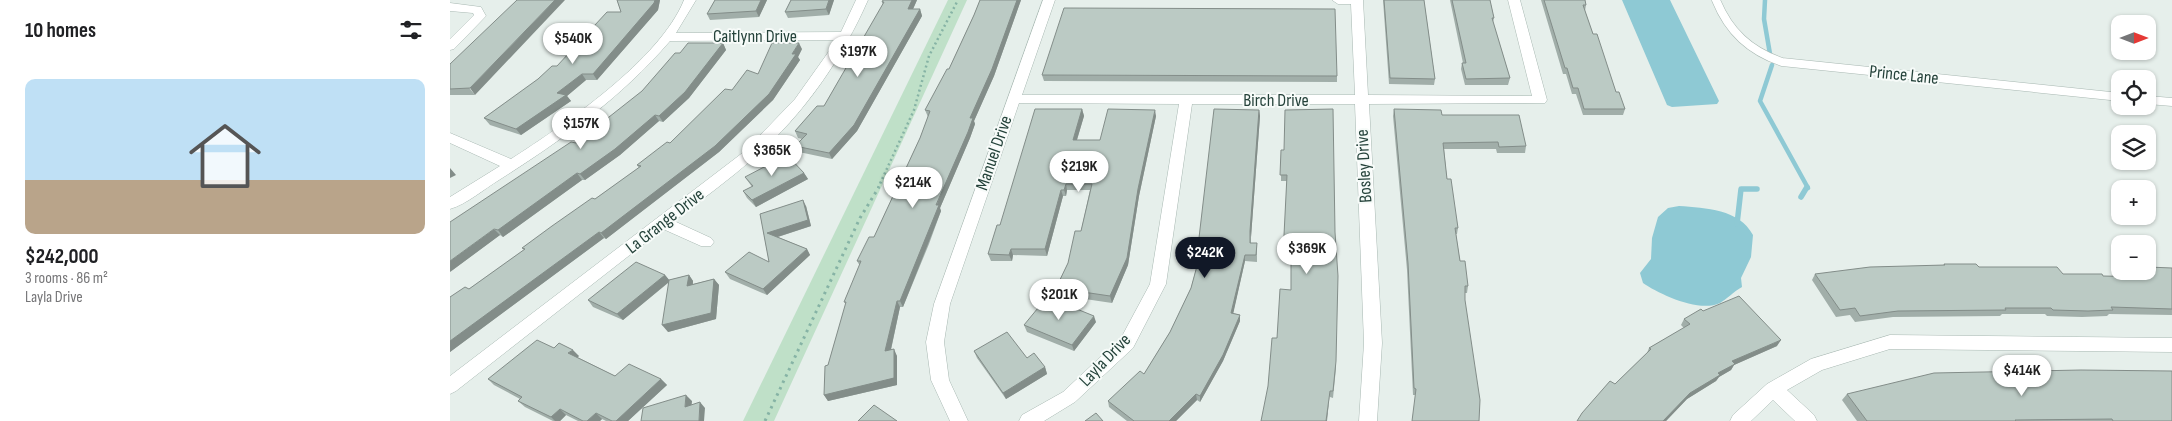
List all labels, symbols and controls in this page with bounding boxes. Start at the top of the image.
north arrow [2111,15,2156,60]
map controls [2111,15,2156,280]
icon: filters [397,16,425,44]
text: 10 homes [25,18,96,43]
pin: $540K [538,22,608,65]
street label: Caitlynn Drive [713,26,797,47]
text: $540K [554,29,592,48]
pin: $197K [823,36,893,78]
text: $197K [839,42,877,61]
street label: Prince Lane [1868,61,1940,89]
button: locate [2111,70,2156,115]
street label: Birch Drive [1243,90,1309,111]
pin: $157K [546,108,616,150]
icon: home [180,111,270,201]
street label: Manuel Drive [971,113,1017,193]
text: $157K [563,114,599,133]
button: layers [2111,125,2156,170]
street label: Bosley Drive [1352,129,1376,203]
pin: $365K [737,134,807,177]
text: $365K [753,141,791,160]
pin: $219K [1044,150,1114,193]
text: $219K [1061,157,1097,176]
pin: $214K [878,166,948,209]
text: $214K [895,173,931,192]
button: + [2111,180,2156,225]
street label: La Grange Drive [622,184,708,258]
pin: $369K [1272,232,1342,275]
button: − [2111,235,2156,280]
pin: $242K [1170,236,1240,279]
text: $369K [1288,239,1326,258]
text: $242K [1186,243,1224,262]
text: $242,000 [25,244,99,269]
text: 3 rooms · 86 m² [25,269,108,288]
pin: $201K [1024,278,1094,321]
text: $201K [1040,285,1078,304]
text: Layla Drive [25,288,83,307]
street label: Layla Drive [1075,329,1135,391]
pin: $414K [1987,354,2057,397]
text: $414K [2003,361,2041,380]

